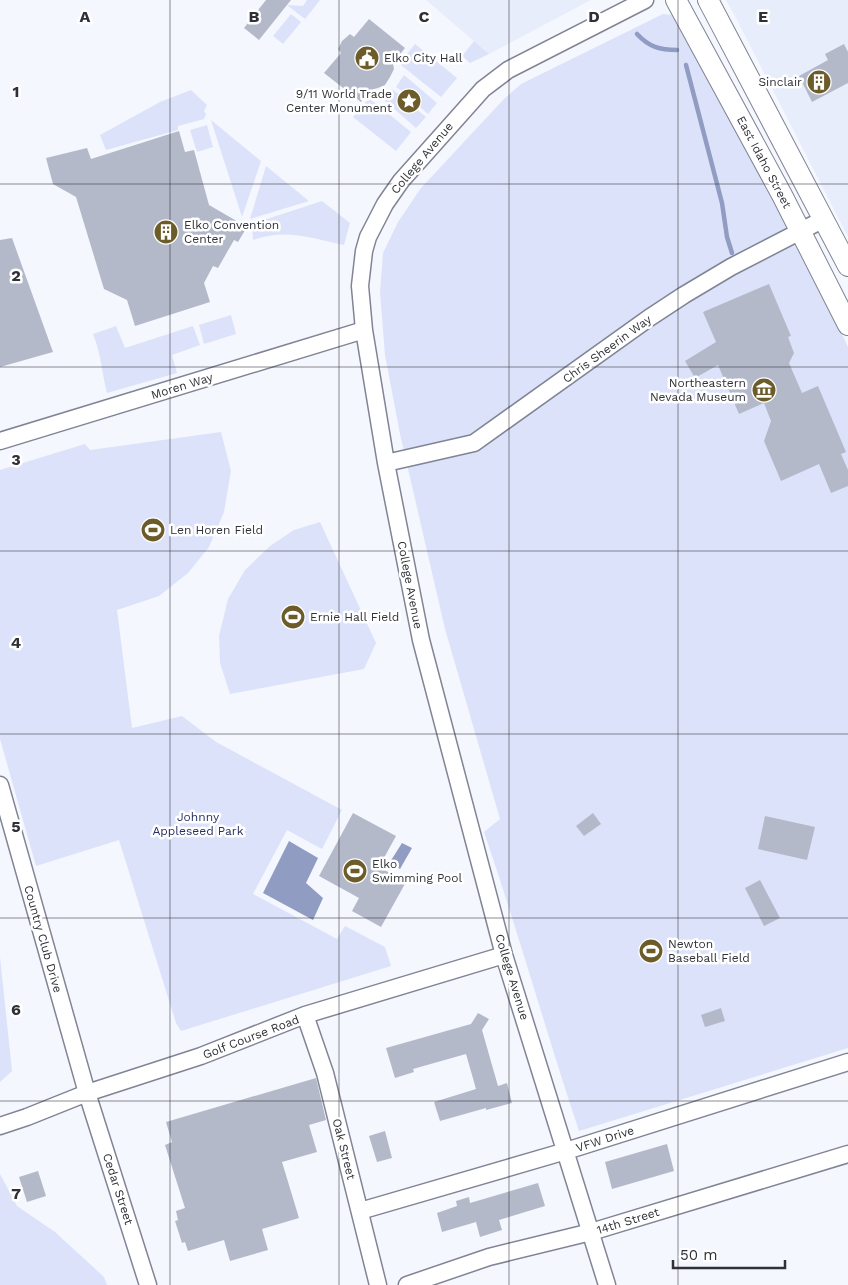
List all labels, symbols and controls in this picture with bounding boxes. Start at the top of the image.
text: A [80,7,91,26]
text: B [249,7,260,26]
text: C [419,7,430,26]
text: D [588,7,600,26]
text: E [758,7,768,26]
public building icon: Elko City Hall [354,45,380,71]
place label: Elko City Hall [384,51,463,65]
building icon: Sinclair [806,69,832,95]
place label: Sinclair [758,75,802,89]
text: 1 [13,82,19,101]
place label: 9/11 World Trade Center Monument [286,87,392,115]
place icon: 9/11 World Trade Center Monument [396,88,422,114]
street label: East Idaho Street [734,113,794,211]
street label: College Avenue [388,119,456,197]
place label: Elko Convention Center [184,218,279,246]
building icon: Elko Convention Center [153,219,179,245]
text: 2 [11,266,21,285]
street label: Chris Sheerin Way [560,312,655,386]
street label: Moren Way [149,370,215,402]
place label: Northeastern Nevada Museum [650,376,746,404]
museum icon: Northeastern Nevada Museum [751,377,777,403]
text: 3 [11,450,21,469]
sports icon: Len Horen Field [140,517,166,543]
place label: Len Horen Field [170,523,263,537]
street label: College Avenue [395,540,425,630]
sports icon: Ernie Hall Field [280,604,306,630]
place label: Ernie Hall Field [310,610,399,624]
text: 4 [11,633,21,652]
park label: Johnny Appleseed Park [152,810,244,838]
text: 5 [11,817,21,836]
place label: Elko Swimming Pool [372,857,462,885]
sports icon: Elko Swimming Pool [342,858,368,884]
street label: Country Club Drive [21,884,65,994]
street label: College Avenue [492,932,532,1022]
place label: Newton Baseball Field [668,937,750,965]
sports icon: Newton Baseball Field [638,938,664,964]
text: 6 [11,1000,21,1019]
street label: Golf Course Road [201,1012,301,1062]
street label: Oak Street [330,1117,358,1181]
street label: VFW Drive [574,1123,636,1155]
street label: Cedar Street [100,1151,136,1227]
text: 7 [11,1184,21,1203]
street label: 14th Street [595,1205,661,1237]
scale bar [673,1238,786,1270]
text: 50 m [680,1246,717,1264]

